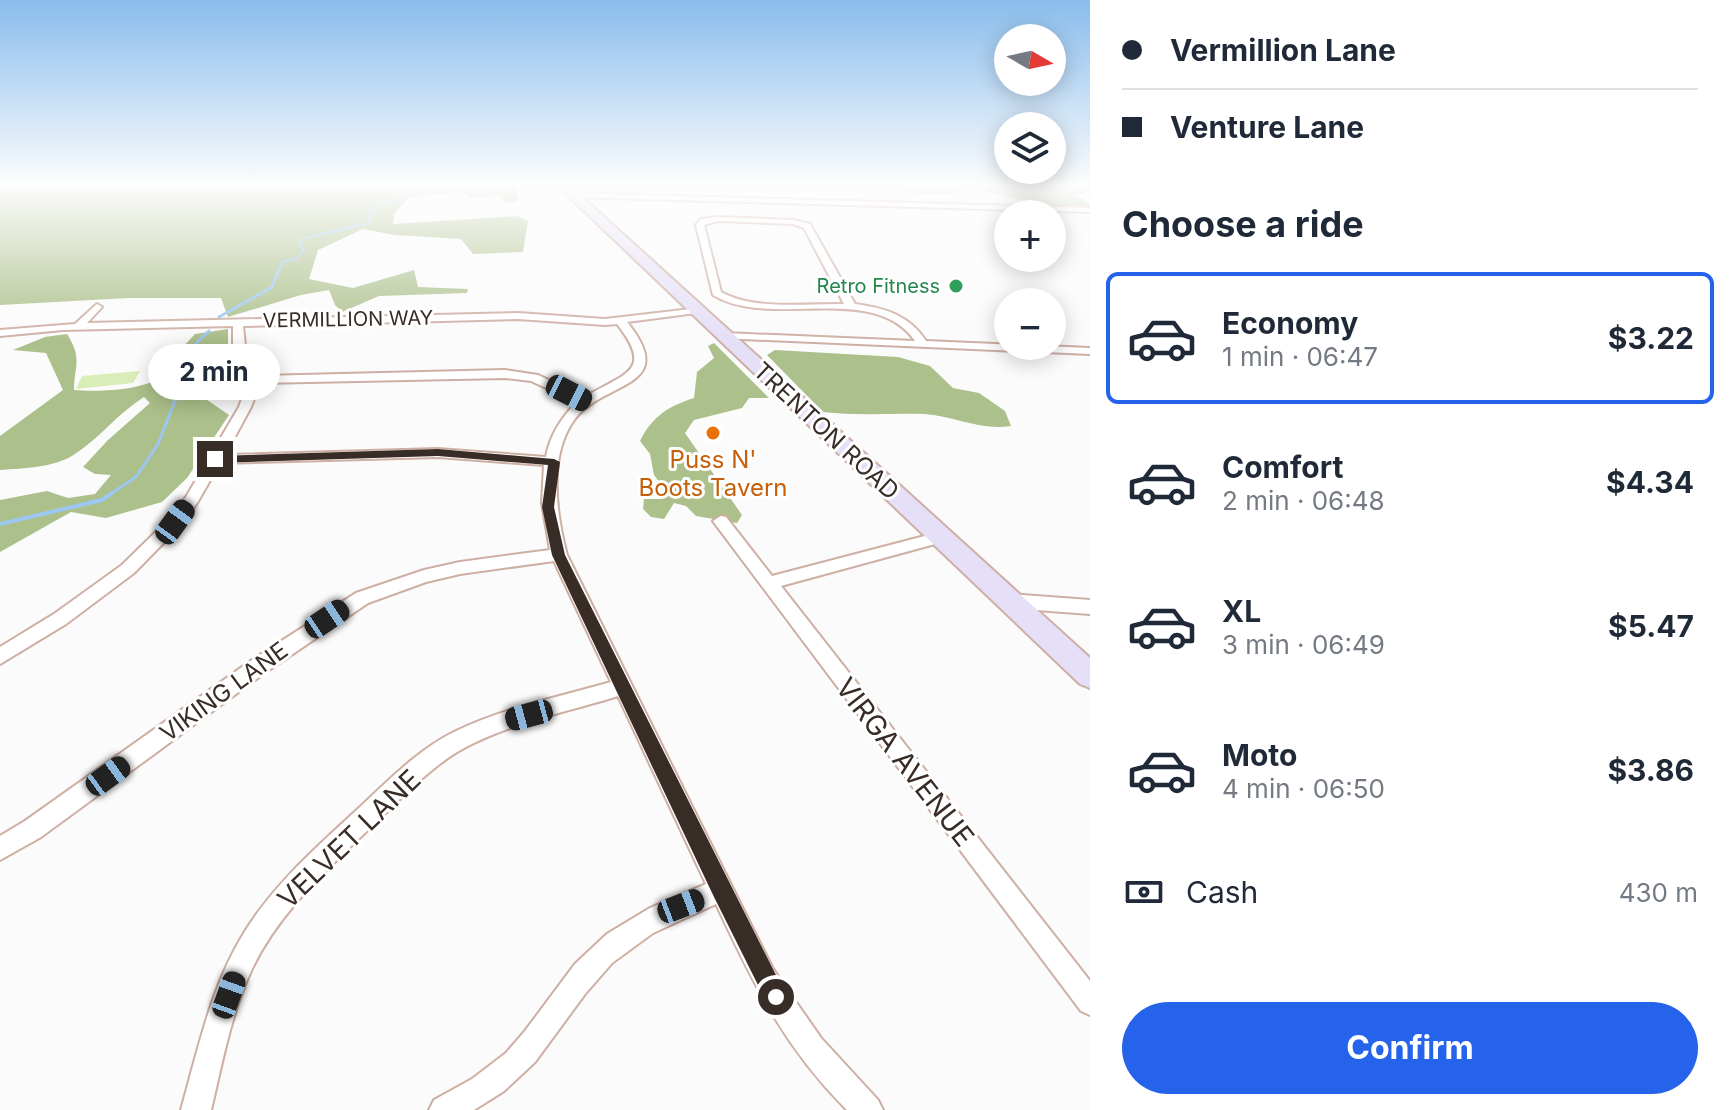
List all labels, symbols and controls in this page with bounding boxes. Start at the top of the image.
north arrow [994,24,1066,96]
map controls [994,24,1066,360]
text: Vermillion Lane [1170,32,1396,68]
text: Venture Lane [1170,109,1364,145]
button: layers [994,112,1066,184]
button: + [994,200,1066,272]
text: Choose a ride [1122,202,1364,246]
place label: Retro Fitness [817,274,940,298]
marker: Retro Fitness [947,277,965,295]
button: − [994,288,1066,360]
icon: car [1126,302,1198,374]
text: Economy [1222,305,1358,341]
street label: VERMILLION WAY [263,306,434,332]
text: $3.22 [1608,320,1694,356]
text: 1 min · 06:47 [1222,341,1378,372]
callout: 2 min [149,343,281,399]
text: 2 min [179,356,249,387]
street label: TRENTON ROAD [748,356,905,505]
car [542,371,596,415]
marker: Puss N' Boots Tavern [704,424,722,442]
route end [197,441,233,477]
place label: Puss N' Boots Tavern [639,445,787,502]
icon: car [1126,446,1198,518]
text: Comfort [1222,449,1343,485]
text: $4.34 [1606,464,1694,500]
text: 2 min · 06:48 [1222,485,1385,516]
car [151,496,199,548]
icon: car [1126,590,1198,662]
text: XL [1222,593,1261,629]
car [300,596,354,642]
text: $5.47 [1608,608,1694,644]
text: 3 min · 06:49 [1222,629,1385,660]
street label: VIKING LANE [154,636,293,748]
street label: VIRGA AVENUE [829,671,981,853]
car [503,697,555,733]
icon: car [1126,734,1198,806]
text: Moto [1222,737,1297,773]
car [82,752,134,800]
text: $3.86 [1607,752,1694,788]
street label: VELVET LANE [271,762,427,916]
text: 4 min · 06:50 [1222,773,1385,804]
icon: cash [1122,870,1166,914]
text: Cash [1186,874,1258,910]
text: 430 m [1619,877,1698,908]
car [654,886,708,926]
car [210,968,248,1022]
route start [758,979,794,1015]
button: Confirm [1122,1002,1698,1094]

